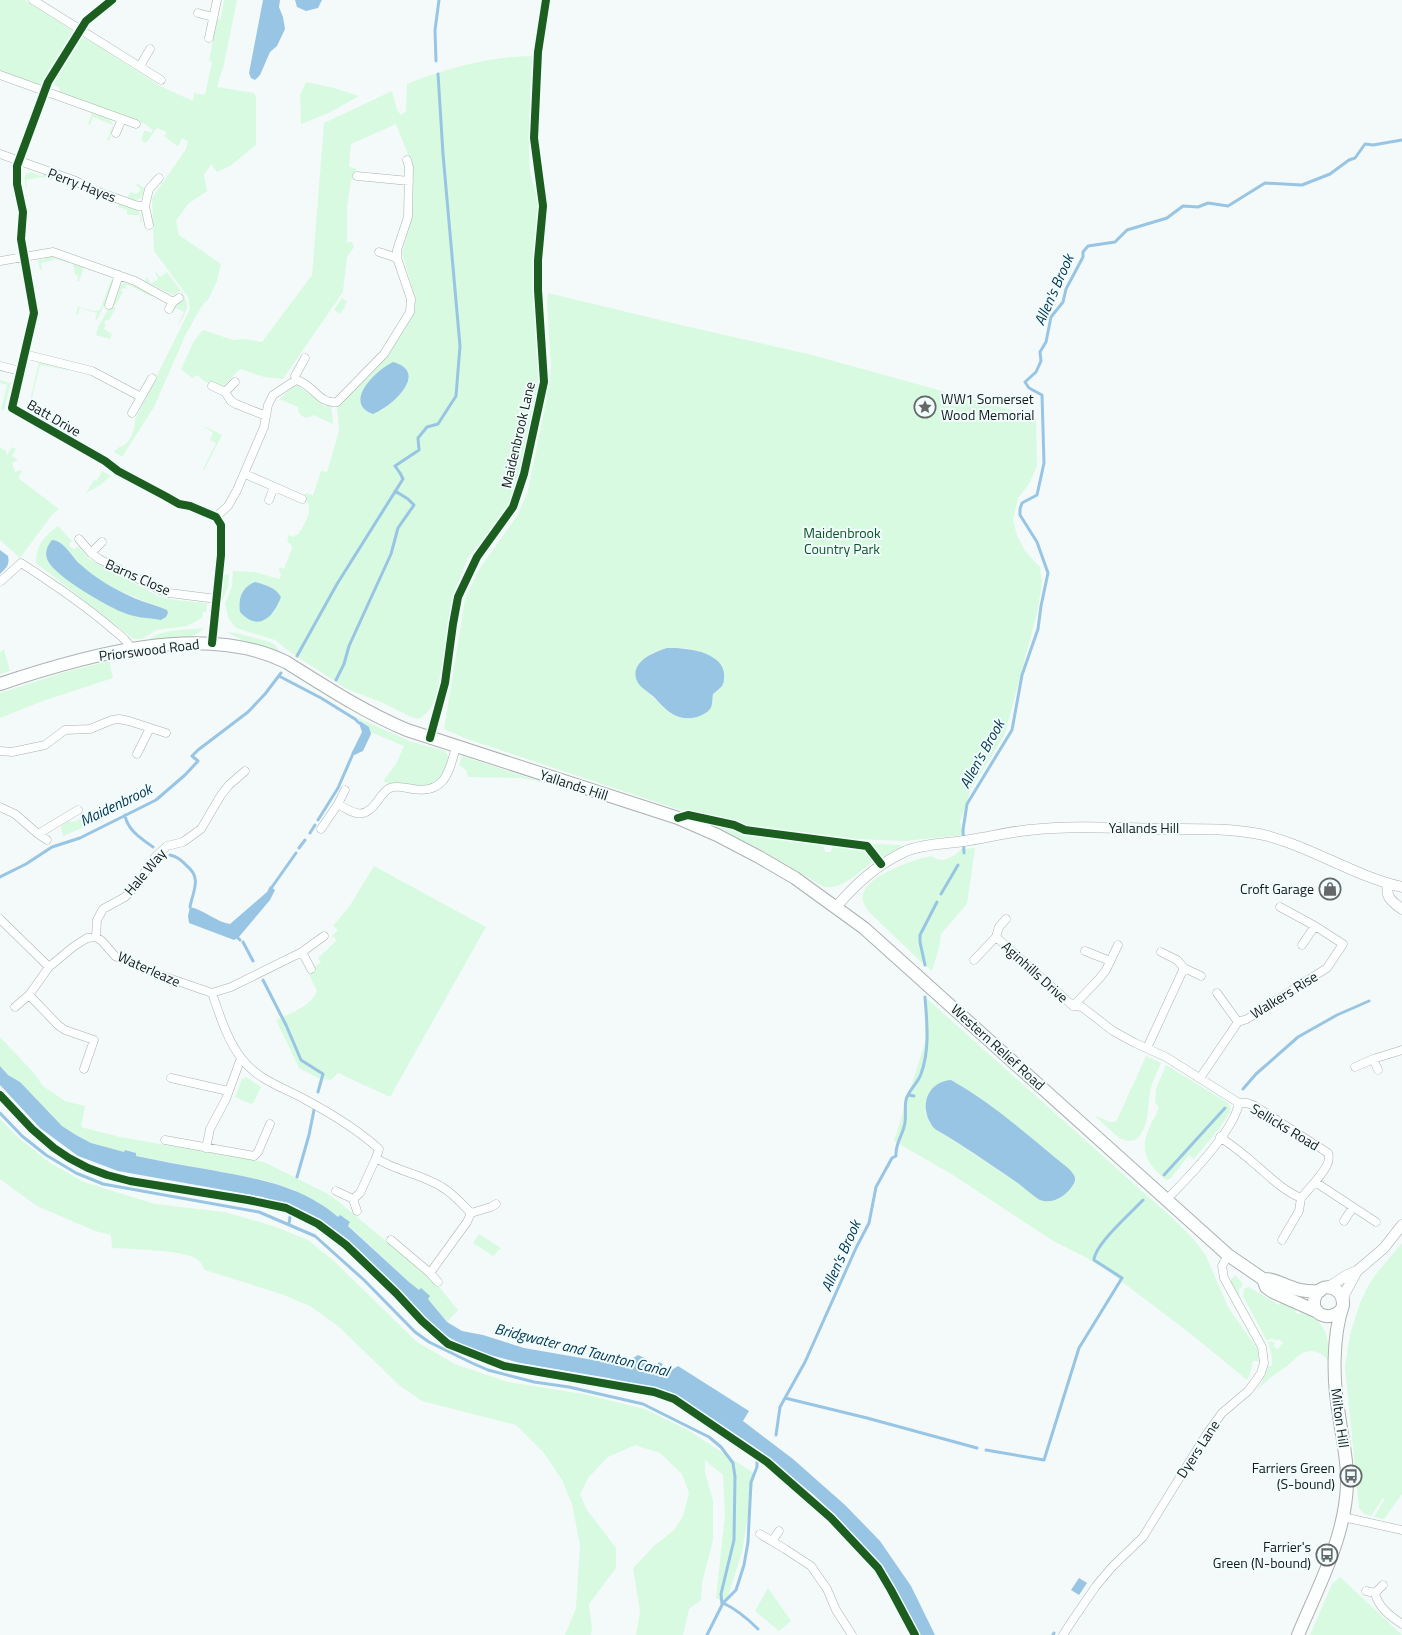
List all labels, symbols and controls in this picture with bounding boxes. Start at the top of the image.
street label: Perry Hayes [45,162,119,207]
water label: Allen's Brook [1028,248,1080,329]
street label: Maidenbrook Lane [495,380,540,490]
place label: WW1 Somerset Wood Memorial [941,388,1034,425]
street label: Batt Drive [23,394,85,441]
place icon: WW1 Somerset Wood Memorial [913,395,937,419]
park label: Maidenbrook Country Park [803,522,881,559]
street label: Barns Close [102,553,174,600]
street label: Priorswood Road [97,633,200,666]
water label: Allen's Brook [953,713,1011,792]
street label: Yallands Hill [537,764,611,805]
water label: Maidenbrook [76,776,158,832]
street label: Yallands Hill [1109,817,1179,838]
street label: Hale Way [119,843,171,900]
shop icon: Croft Garage [1318,877,1342,901]
place label: Croft Garage [1240,878,1314,899]
street label: Aginhills Drive [997,936,1073,1007]
street label: Waterleaze [114,945,184,992]
street label: Walkers Rise [1246,966,1321,1024]
street label: Western Relief Road [947,999,1050,1095]
street label: Sellicks Road [1247,1098,1324,1155]
water label: Allen's Brook [815,1214,867,1295]
water label: Bridgwater and Taunton Canal [492,1317,674,1383]
street label: Milton Hill [1326,1387,1355,1449]
street label: Dyers Lane [1171,1416,1224,1482]
place label: Farriers Green (S-bound) [1252,1457,1335,1494]
bus stop icon: Farriers Green (S-bound) [1339,1464,1363,1488]
place label: Farrier's Green (N-bound) [1213,1536,1311,1573]
bus stop icon: Farrier's Green (N-bound) [1315,1543,1339,1567]

